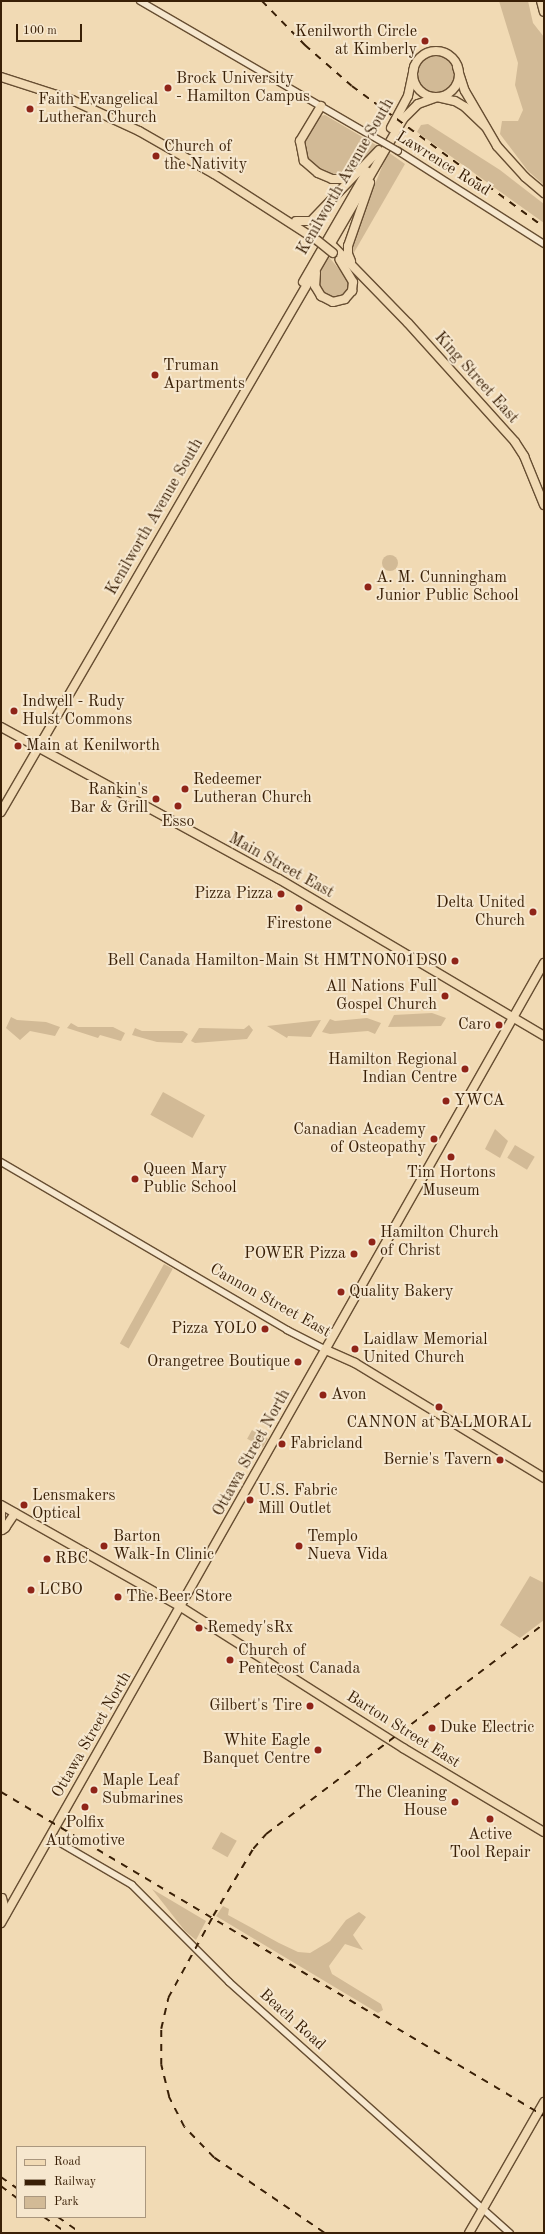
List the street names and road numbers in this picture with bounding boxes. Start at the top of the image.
street label: Kenilworth Avenue South [293,95,399,259]
street label: Lawrence Road [392,127,494,201]
street label: King Street East [430,328,522,428]
street label: Kenilworth Avenue South [102,435,208,599]
street label: Main Street East [225,829,337,903]
street label: Cannon Street East [206,1260,334,1342]
street label: Ottawa Street North [209,1386,295,1520]
street label: Ottawa Street North [48,1669,136,1801]
street label: Barton Street East [343,1687,463,1773]
street label: Beach Road [255,1985,329,2055]

